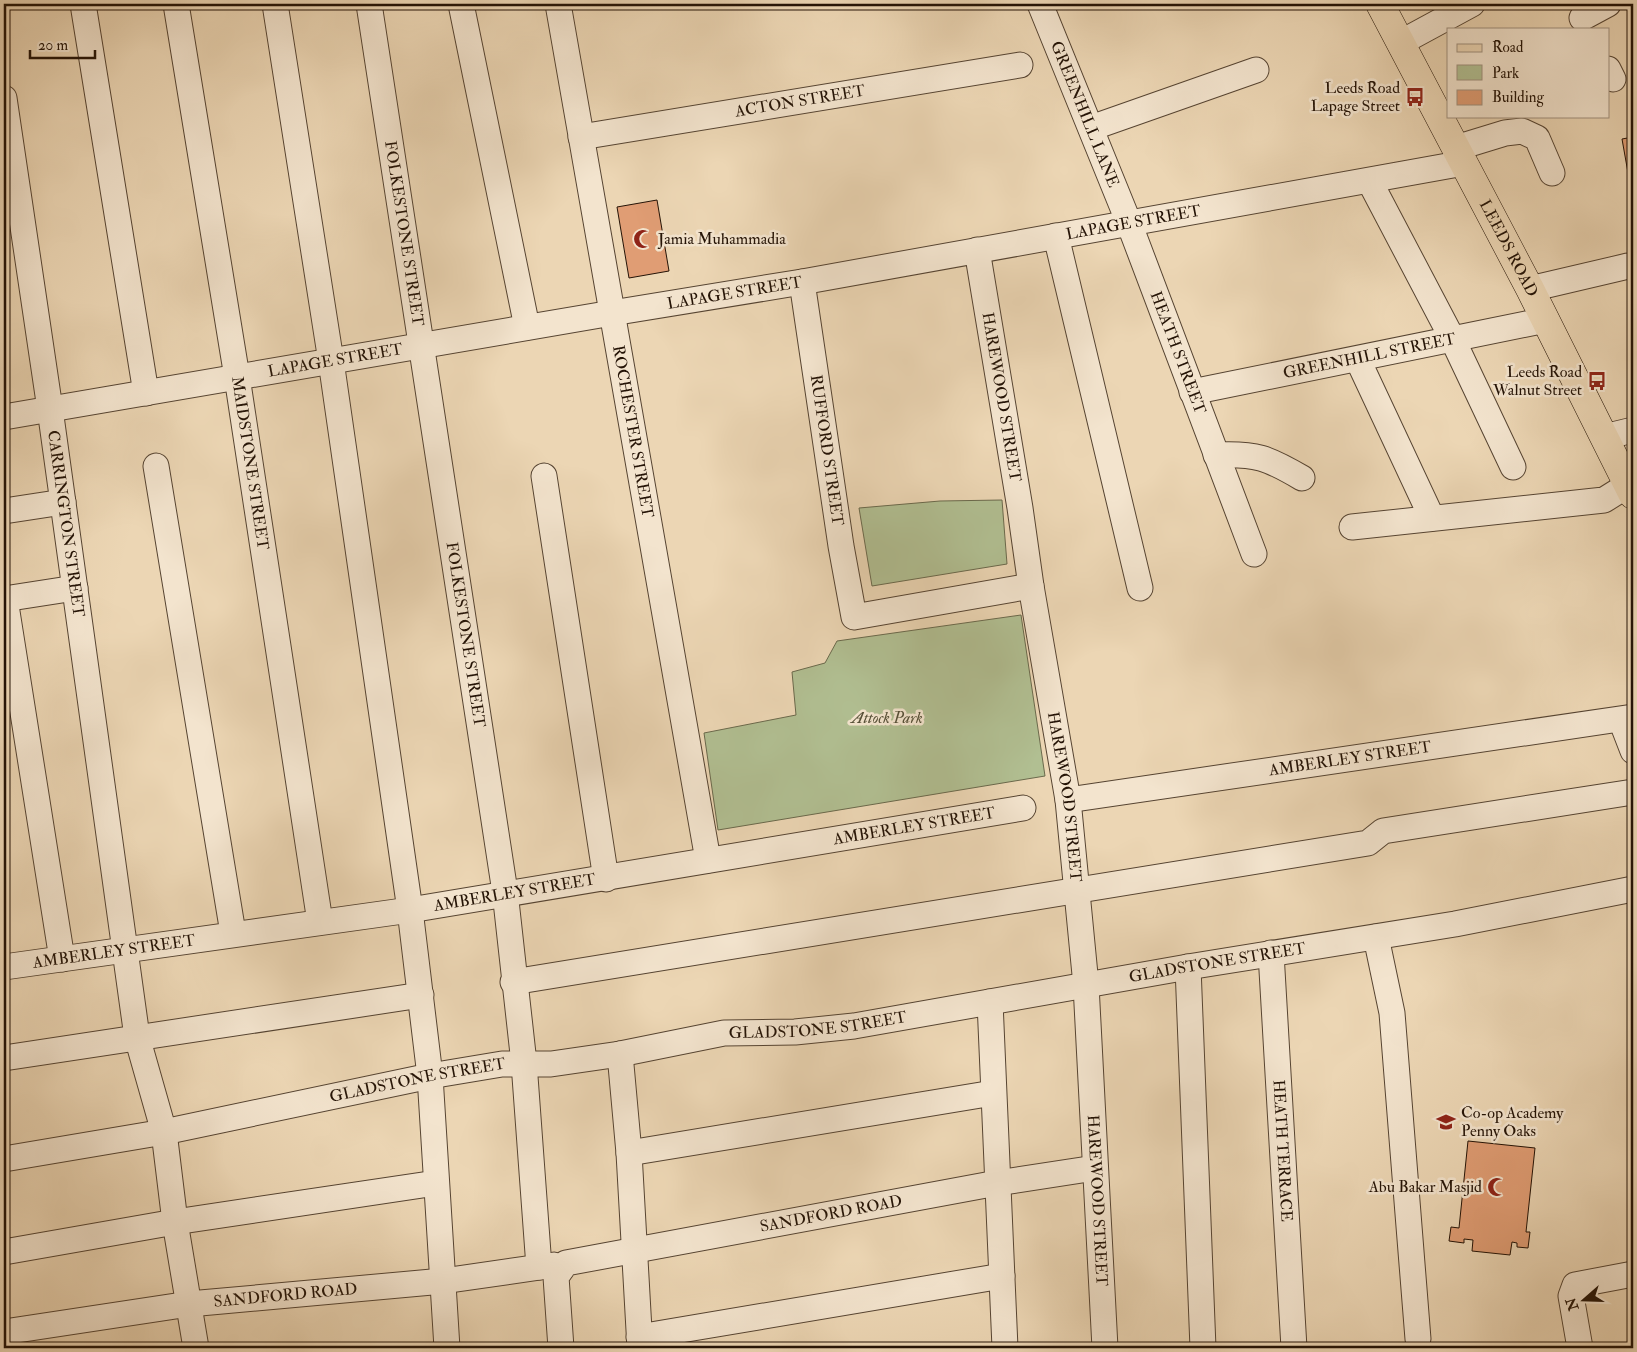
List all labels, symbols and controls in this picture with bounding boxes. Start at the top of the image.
scale bar [30,28,95,60]
legend [1447,28,1610,118]
text: 20 m [38,36,68,55]
street label: GREENHILL LANE [1046,38,1124,190]
text: Road [1492,38,1524,57]
text: Park [1492,64,1519,83]
place label: Leeds Road Lapage Street [1311,78,1400,117]
street label: ACTON STREET [733,81,867,122]
bus stop icon: Leeds Road Lapage Street [1404,86,1426,108]
text: Building [1492,88,1544,107]
street label: FOLKESTONE STREET [380,139,428,328]
street label: LEEDS ROAD [1475,196,1542,300]
street label: LAPAGE STREET [1064,201,1202,244]
mosque icon: Jamia Muhammadia [632,228,654,250]
place label: Jamia Muhammadia [657,229,786,250]
street label: LAPAGE STREET [666,272,804,314]
street label: HEATH STREET [1146,288,1210,417]
street label: HAREWOOD STREET [978,311,1025,483]
street label: GREENHILL STREET [1281,329,1458,383]
street label: LAPAGE STREET [266,339,404,382]
street label: ROCHESTER STREET [608,344,658,519]
place label: Leeds Road Walnut Street [1492,362,1582,400]
bus stop icon: Leeds Road Walnut Street [1586,370,1608,392]
street label: RUFFORD STREET [806,373,848,527]
street label: MAIDSTONE STREET [227,375,273,551]
street label: CARRINGTON STREET [43,429,89,618]
street label: FOLKESTONE STREET [442,541,490,729]
park label: Attock Park [849,708,923,728]
street label: HAREWOOD STREET [1043,710,1086,883]
street label: AMBERLEY STREET [1267,737,1433,781]
street label: AMBERLEY STREET [831,803,997,850]
street label: AMBERLEY STREET [431,869,597,916]
street label: AMBERLEY STREET [30,930,196,973]
street label: GLADSTONE STREET [1127,938,1307,987]
street label: GLADSTONE STREET [729,1007,908,1043]
street label: GLADSTONE STREET [328,1054,507,1107]
street label: HEATH TERRACE [1268,1079,1297,1222]
place label: Co-op Academy Penny Oaks [1461,1103,1564,1141]
school or university icon: Co-op Academy Penny Oaks [1435,1111,1457,1133]
street label: HAREWOOD STREET [1083,1114,1112,1287]
mosque icon: Abu Bakar Masjid [1486,1176,1508,1198]
place label: Abu Bakar Masjid [1368,1177,1482,1197]
street label: SANDFORD ROAD [758,1191,904,1237]
north arrow [1560,1274,1610,1324]
street label: SANDFORD ROAD [213,1279,358,1312]
text: N [1562,1295,1583,1314]

